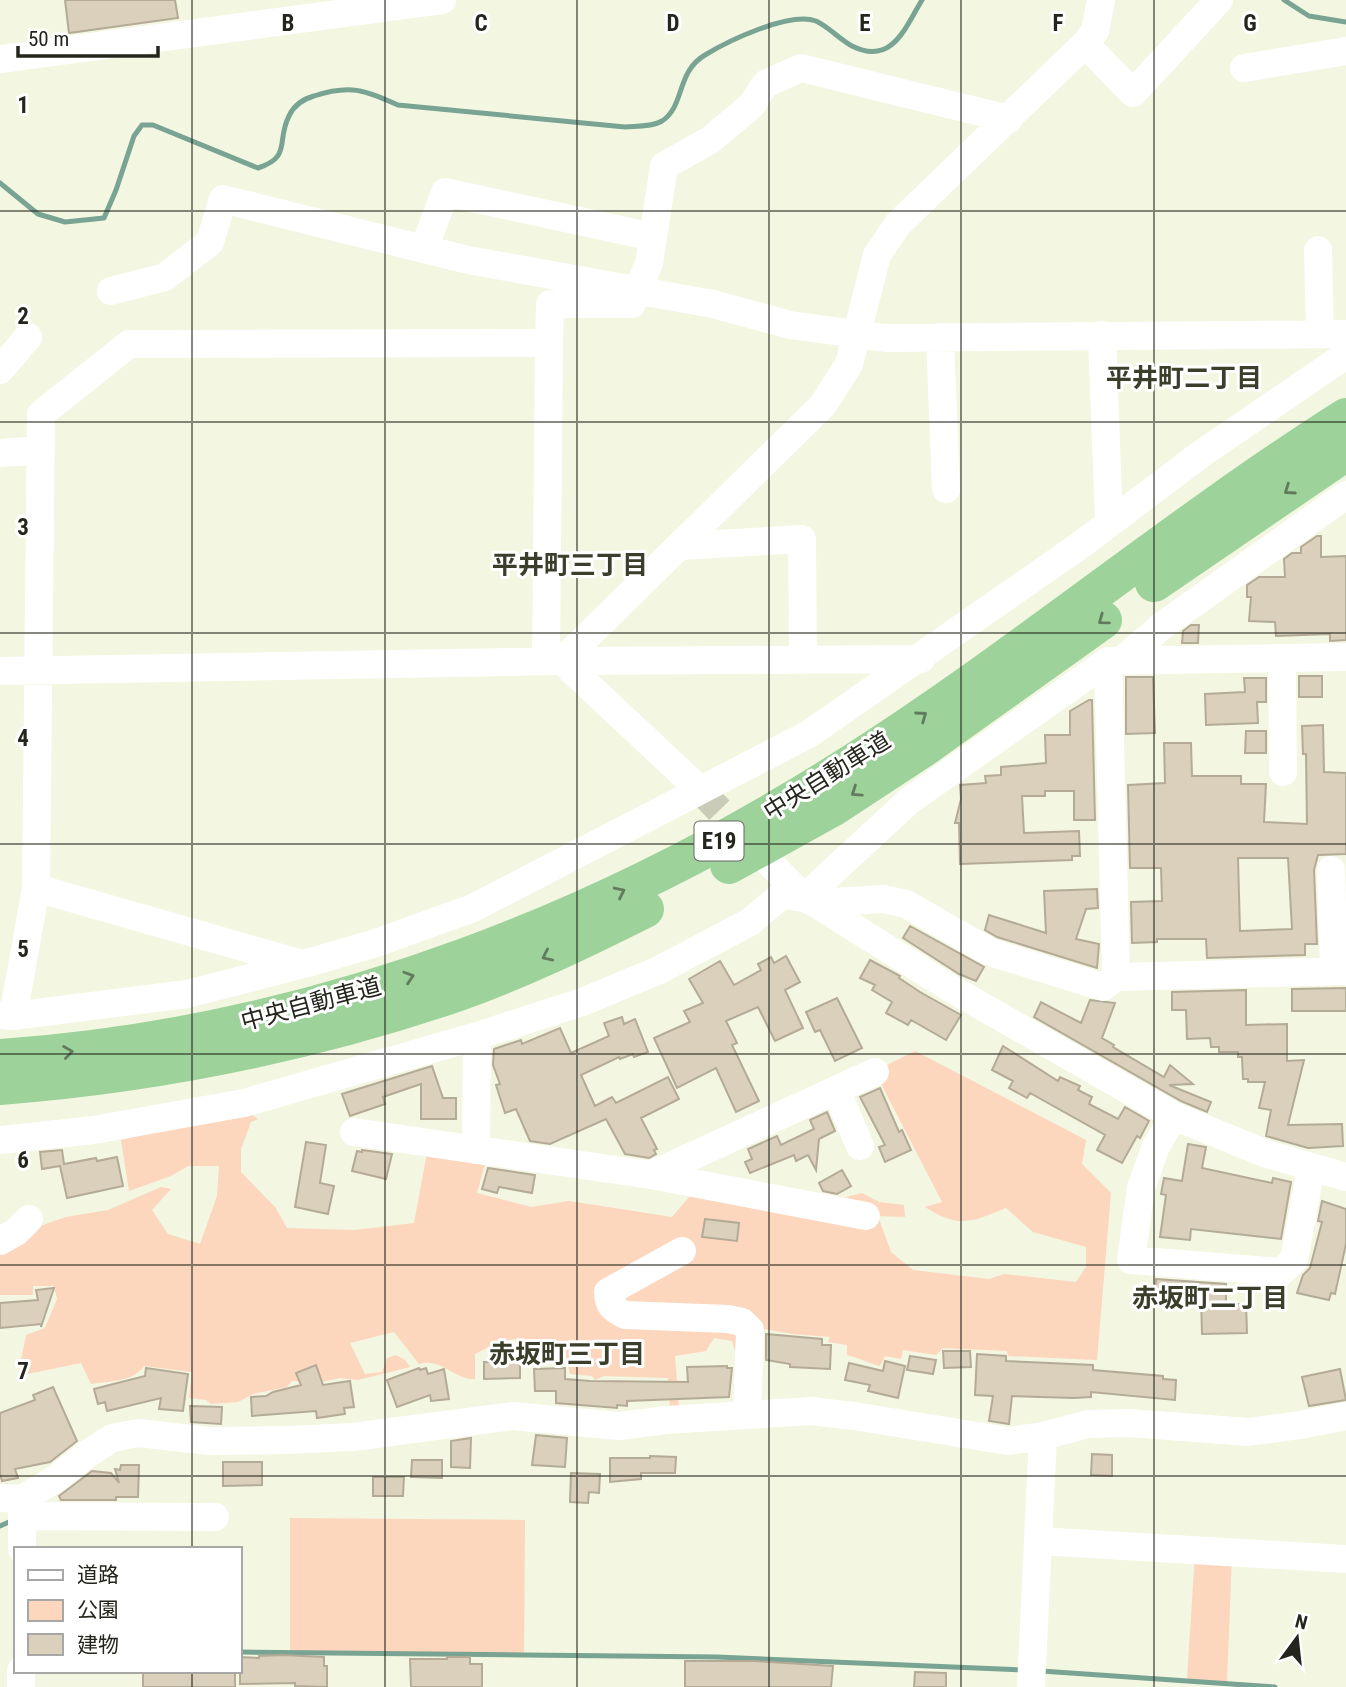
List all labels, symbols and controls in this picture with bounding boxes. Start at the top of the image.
text: B [282,10,294,37]
text: C [474,10,488,37]
text: D [667,10,680,37]
text: E [859,10,871,37]
text: F [1053,10,1064,37]
text: G [1243,10,1257,37]
scale bar [18,14,158,58]
text: 50 m [28,27,69,51]
text: 1 [17,92,29,119]
text: 2 [17,303,29,330]
district label: 平井町二丁目 [1106,363,1262,393]
one-way arrow [1284,482,1297,494]
text: 3 [17,514,29,541]
district label: 平井町三丁目 [492,550,648,580]
one-way arrow [1098,612,1111,624]
one-way arrow [914,712,927,724]
text: 4 [17,725,29,752]
street label: 中央自動車道 [759,726,895,826]
one-way arrow [851,784,864,797]
road number: E19 [694,821,744,860]
one-way arrow [613,887,625,901]
text: 5 [17,936,29,963]
one-way arrow [542,948,554,962]
one-way arrow [403,970,415,985]
street label: 中央自動車道 [238,972,384,1036]
one-way arrow [62,1045,74,1060]
text: 6 [17,1147,29,1174]
district label: 赤坂町二丁目 [1132,1283,1288,1313]
district label: 赤坂町三丁目 [489,1339,645,1369]
text: 7 [17,1358,29,1385]
legend [14,1547,242,1673]
text: 道路 [77,1563,119,1587]
text: 公園 [77,1598,119,1622]
north arrow [1262,1603,1332,1673]
text: N [1293,1609,1310,1635]
text: 建物 [77,1633,119,1657]

